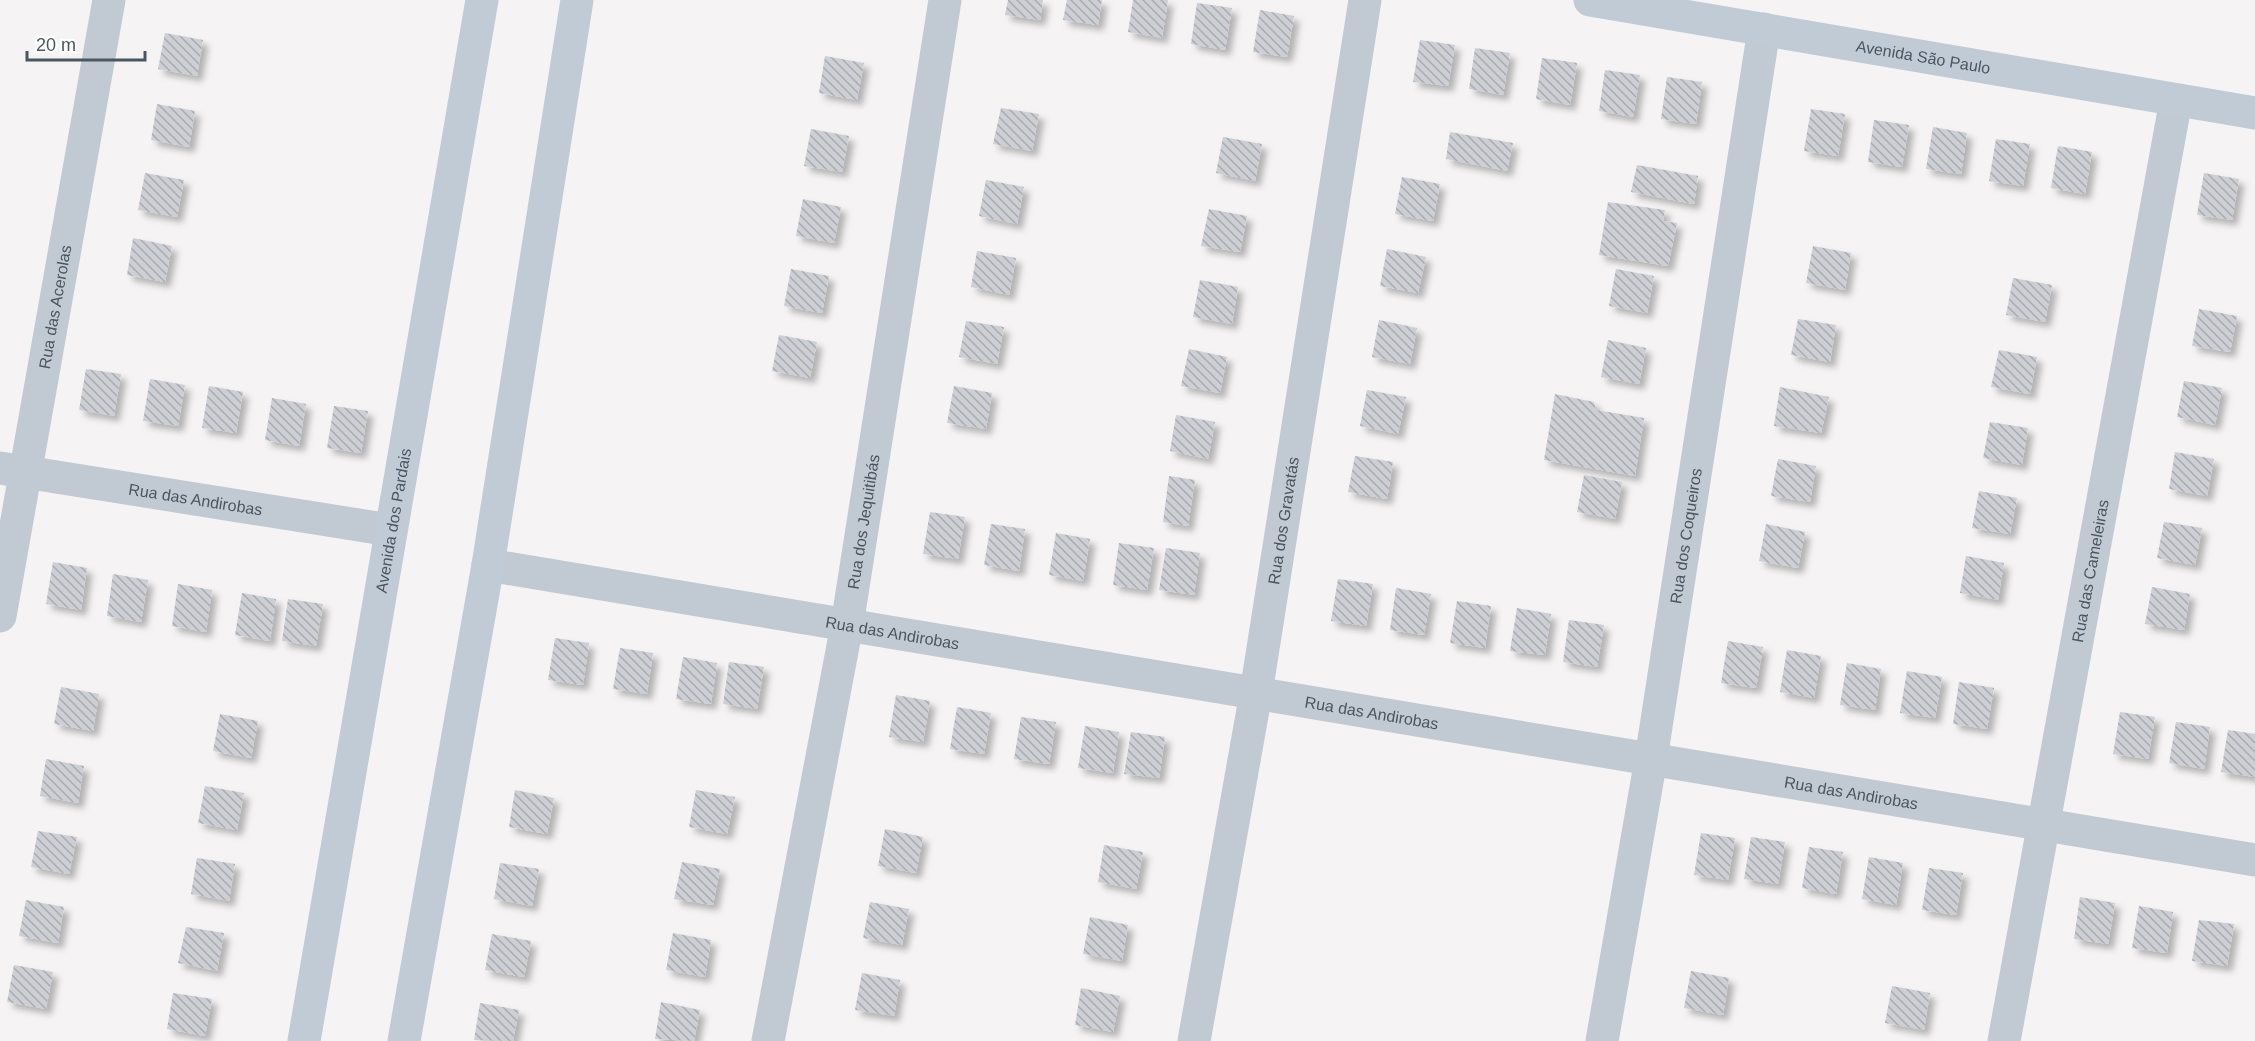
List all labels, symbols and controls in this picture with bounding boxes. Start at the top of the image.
scale bar [27,24,146,62]
text: 20 m [36,35,76,55]
street label: Avenida São Paulo [1855,37,1992,77]
street label: Rua das Acerolas [36,244,75,370]
street label: Avenida dos Pardais [373,447,414,594]
street label: Rua dos Jequitibás [845,453,883,590]
street label: Rua dos Gravatás [1265,456,1302,586]
street label: Rua dos Coqueiros [1667,467,1705,605]
street label: Rua das Andirobas [127,481,264,519]
street label: Rua das Cameleiras [2069,498,2112,644]
street label: Rua das Andirobas [824,613,960,653]
street label: Rua das Andirobas [1304,694,1440,733]
street label: Rua das Andirobas [1783,774,1919,813]

